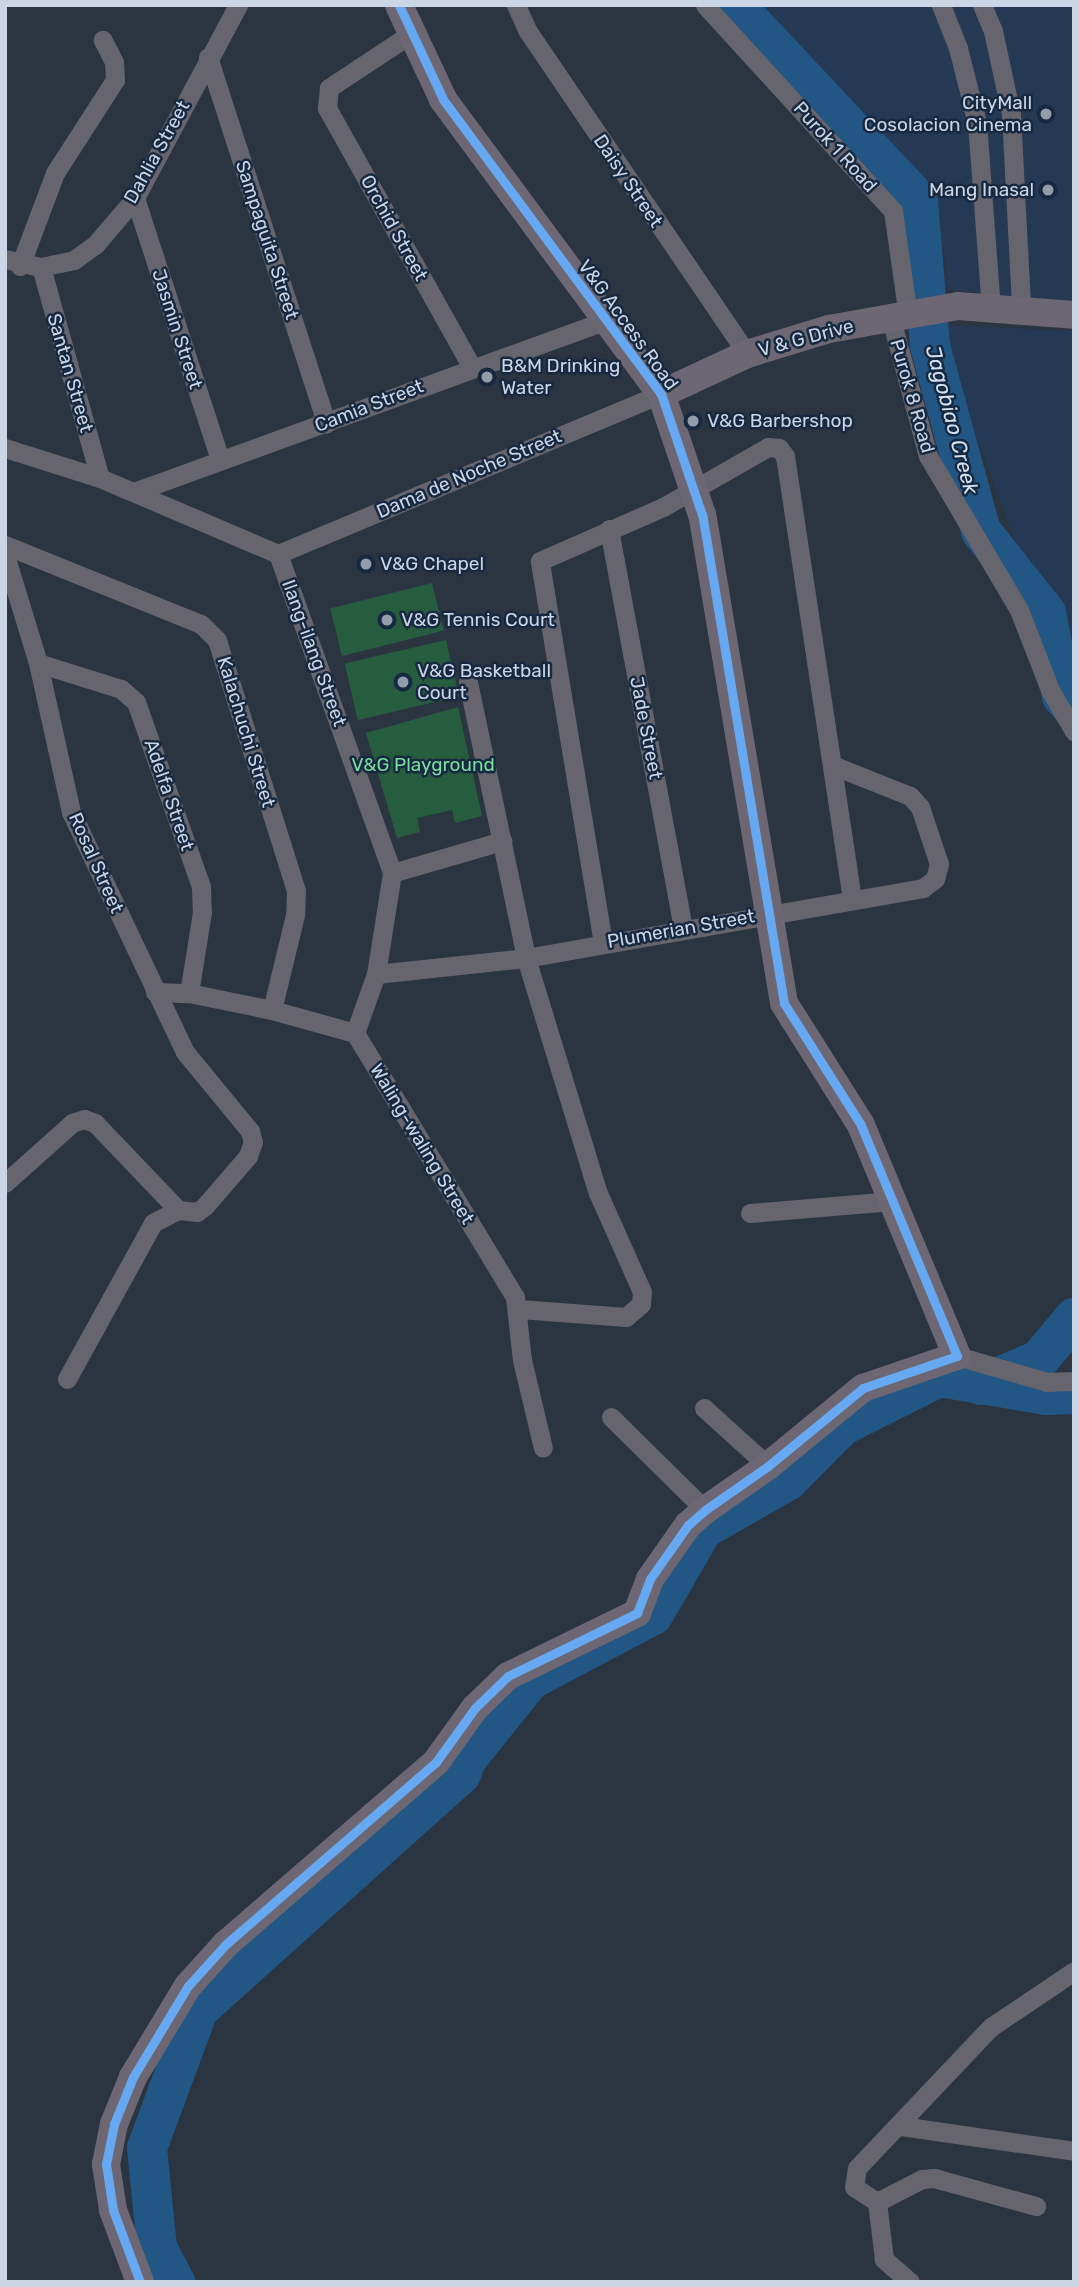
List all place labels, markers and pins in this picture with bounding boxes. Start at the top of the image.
place label: CityMall Cosolacion Cinema [864,92,1032,136]
marker: CityMall Cosolacion Cinema [1038,106,1054,122]
place label: Mang Inasal [929,179,1034,201]
marker: Mang Inasal [1040,182,1056,198]
place label: B&M Drinking Water [501,355,620,399]
marker: B&M Drinking Water [479,369,495,385]
place label: V&G Barbershop [707,410,853,432]
marker: V&G Barbershop [685,413,701,429]
place label: V&G Chapel [380,553,484,575]
marker: V&G Chapel [358,556,374,572]
place label: V&G Tennis Court [401,609,555,631]
marker: V&G Tennis Court [379,612,395,628]
place label: V&G Basketball Court [417,660,551,704]
marker: V&G Basketball Court [395,674,411,690]

